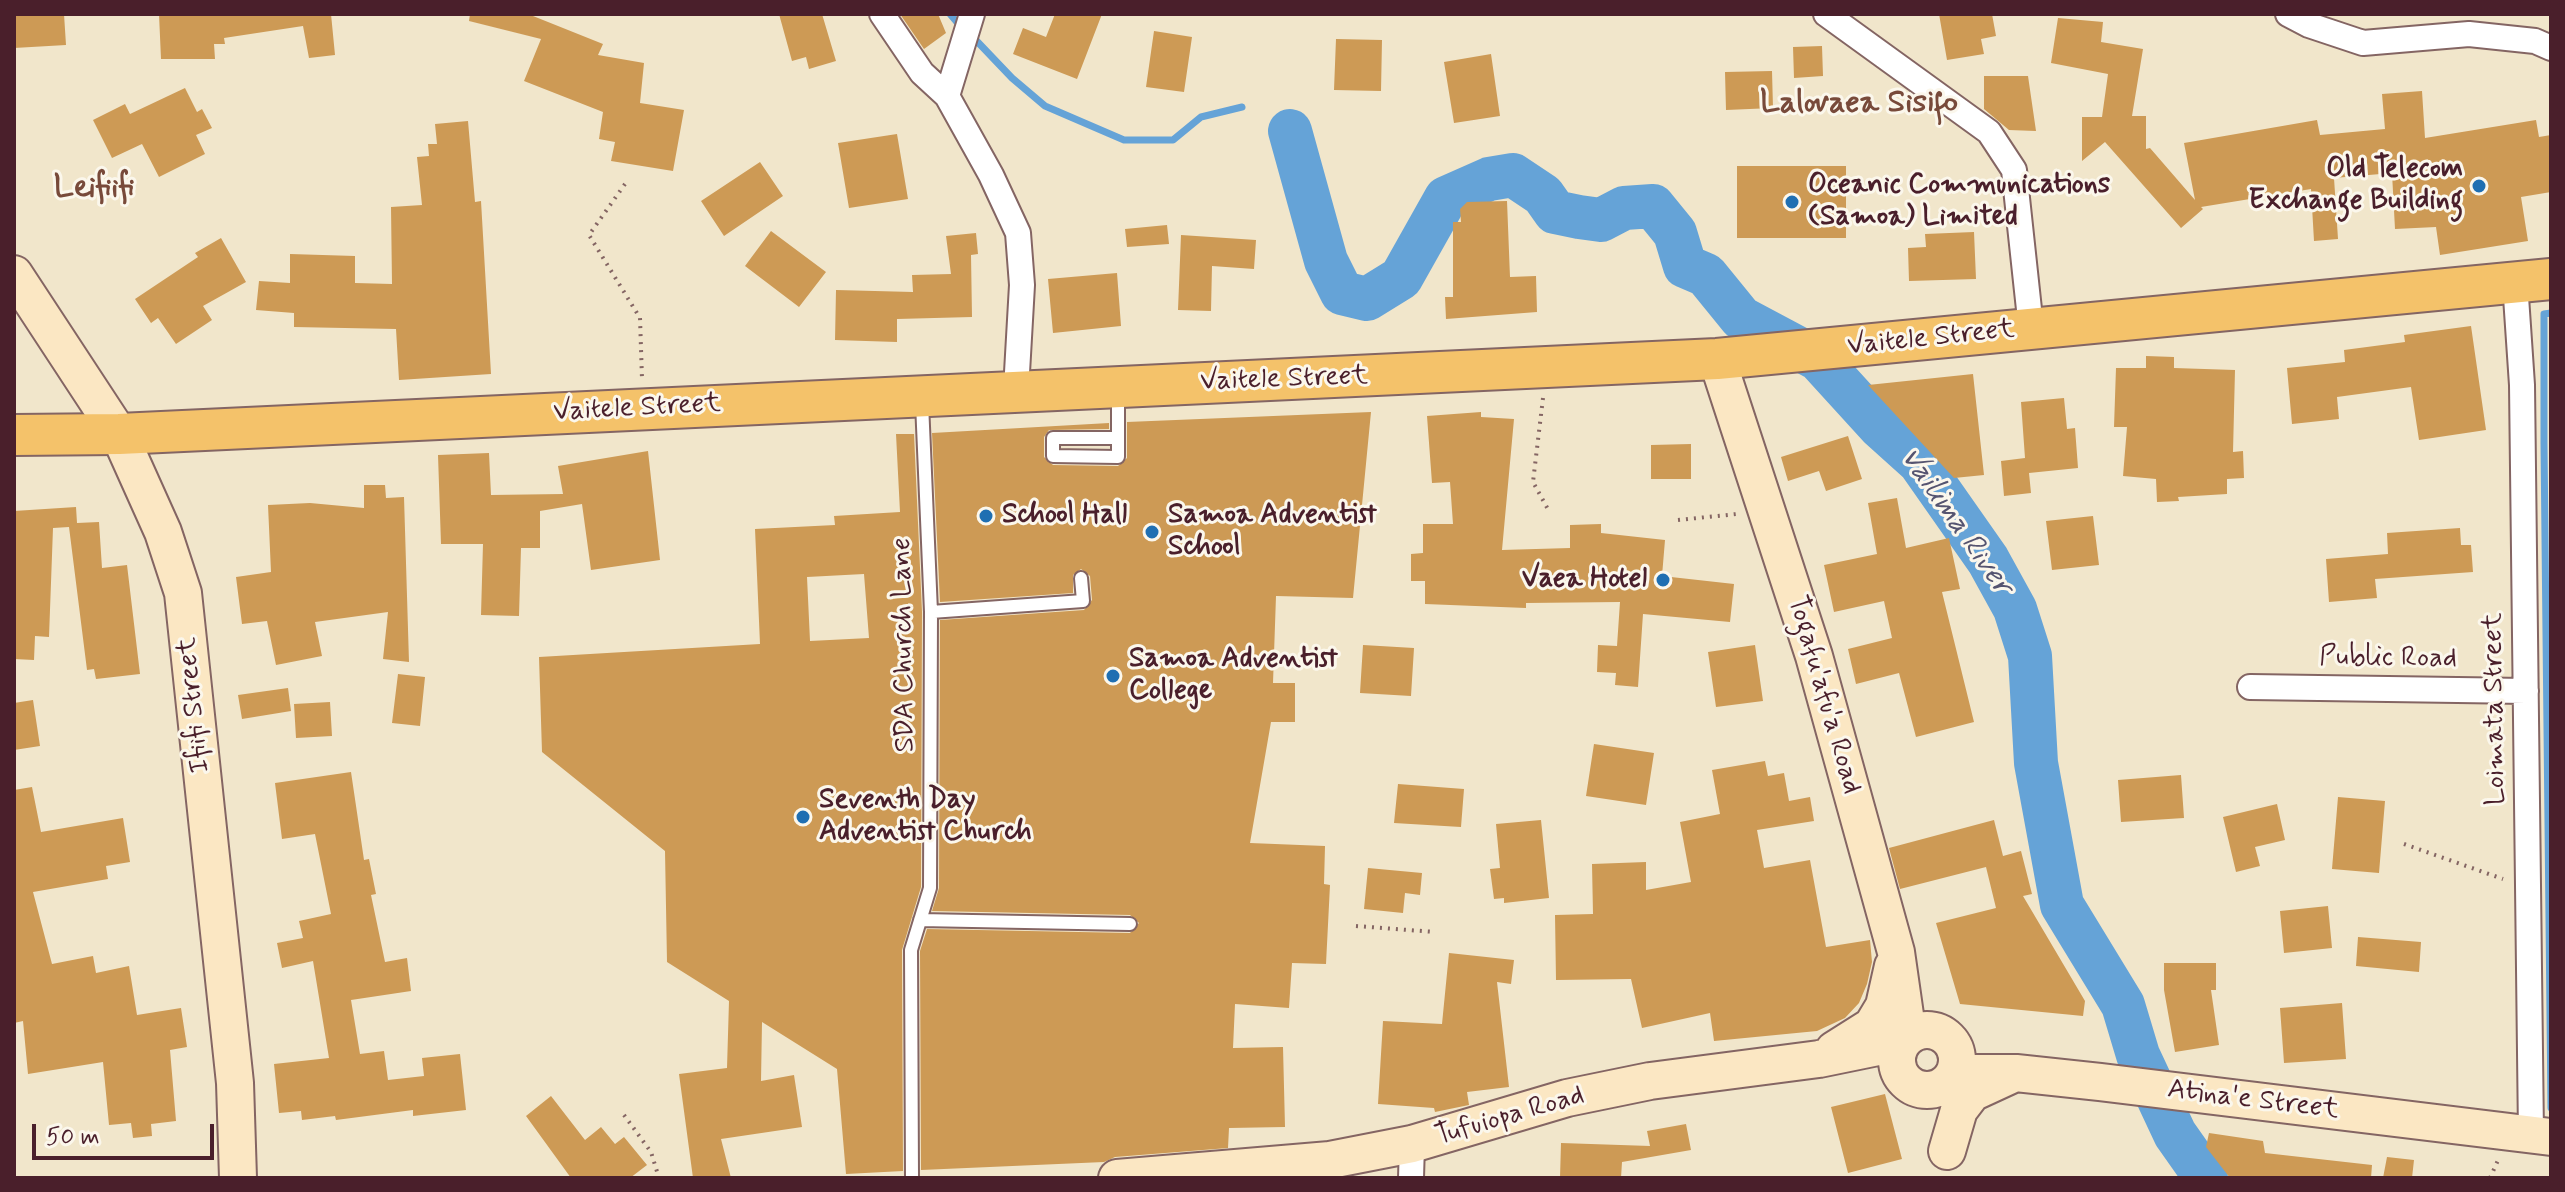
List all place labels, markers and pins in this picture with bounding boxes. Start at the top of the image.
place label: Old Telecom Exchange Building [2249,153,2463,219]
place label: Oceanic Communications (Samoa) Limited [1808,169,2110,235]
marker: Old Telecom Exchange Building [2470,177,2488,195]
marker: Oceanic Communications (Samoa) Limited [1783,193,1801,211]
place label: School Hall [1002,499,1127,533]
place label: Samoa Adventist School [1168,499,1377,565]
marker: School Hall [977,507,995,525]
marker: Samoa Adventist School [1143,523,1161,541]
place label: Vaea Hotel [1522,563,1647,597]
marker: Vaea Hotel [1654,571,1672,589]
place label: Samoa Adventist College [1129,643,1338,709]
marker: Samoa Adventist College [1104,667,1122,685]
place label: Seventh Day Adventist Church [819,784,1032,850]
marker: Seventh Day Adventist Church [794,808,812,826]

